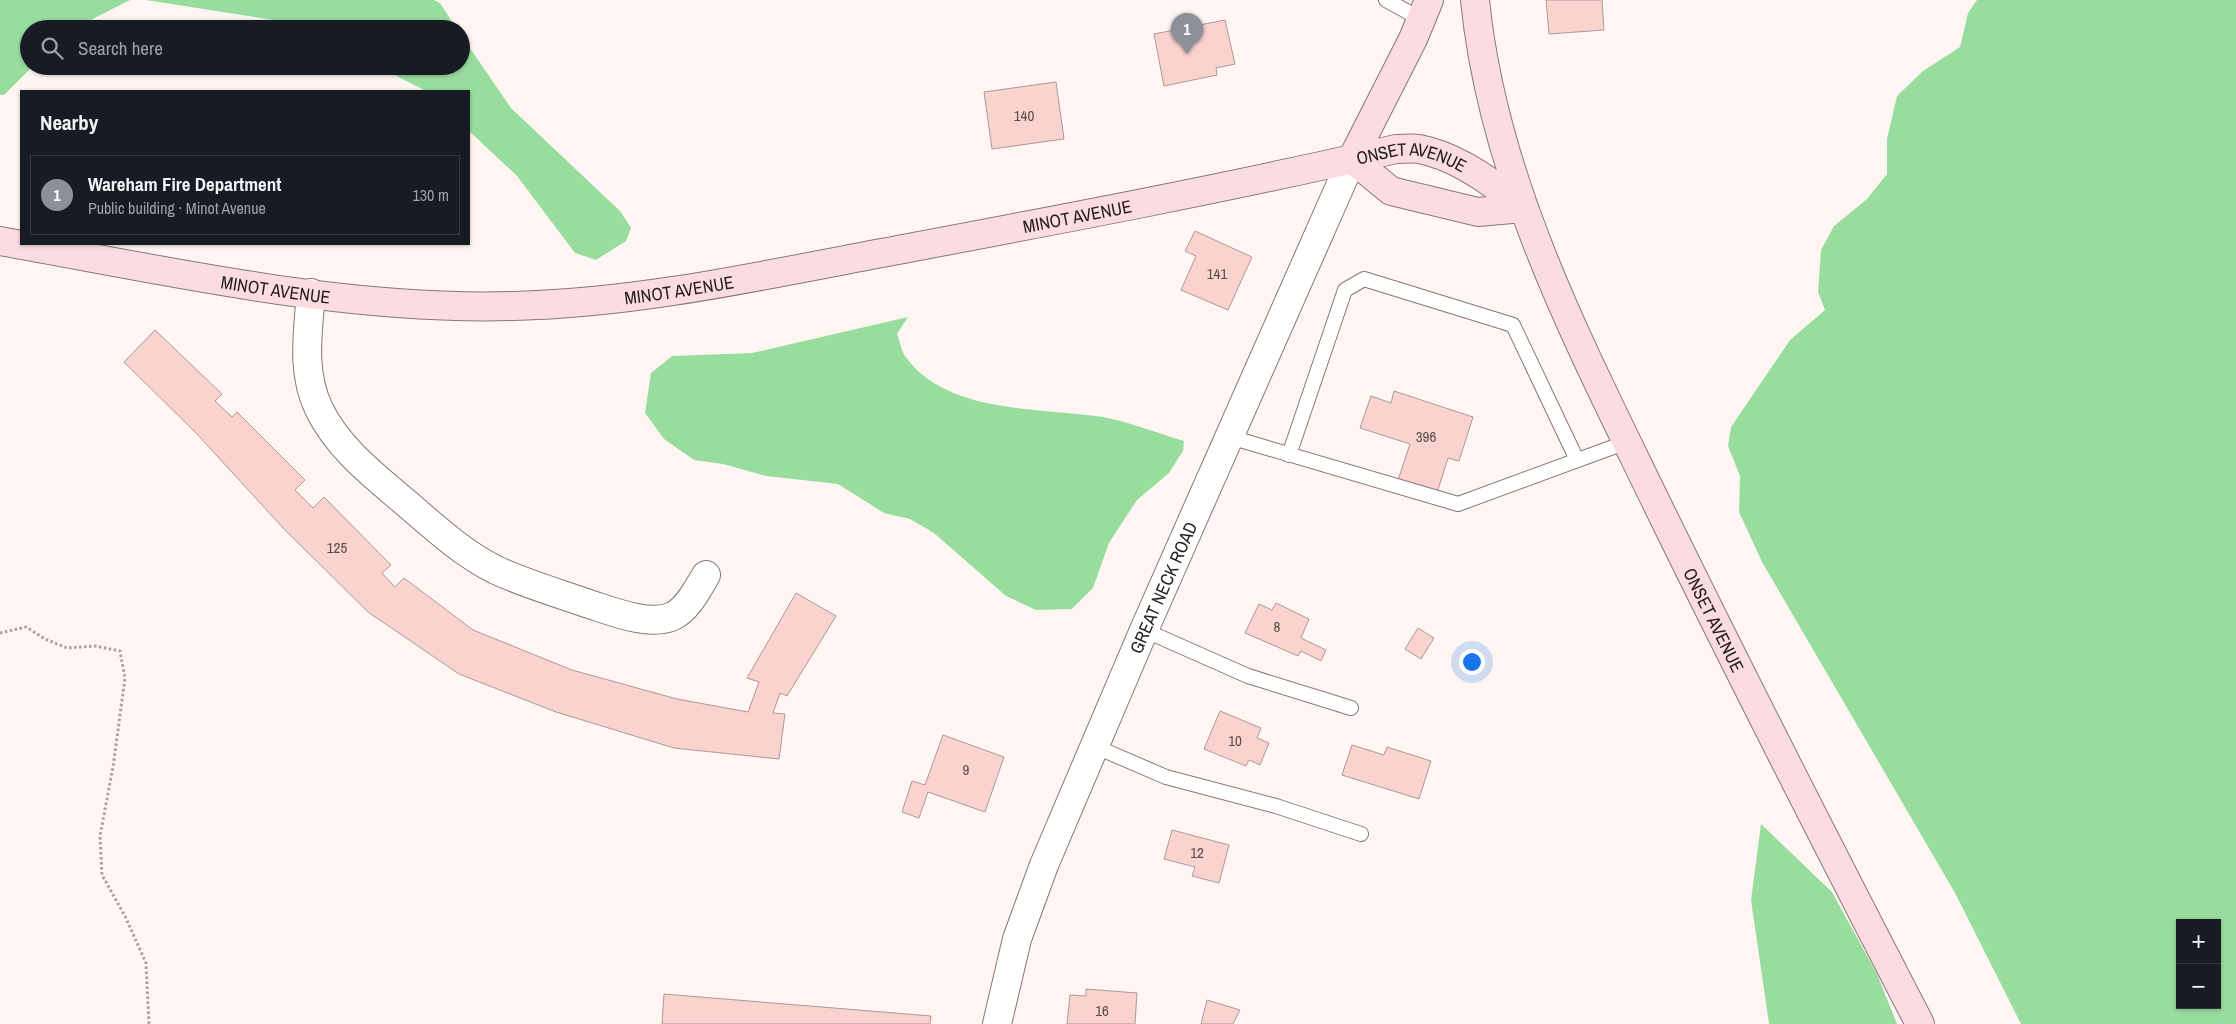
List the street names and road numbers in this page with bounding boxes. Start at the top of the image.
street label: ONSET AVENUE [1354,136,1471,178]
street label: MINOT AVENUE [1021,193,1134,239]
street label: MINOT AVENUE [219,269,332,309]
street label: MINOT AVENUE [623,269,736,310]
street label: GREAT NECK ROAD [1123,518,1203,657]
street label: ONSET AVENUE [1678,563,1751,676]

